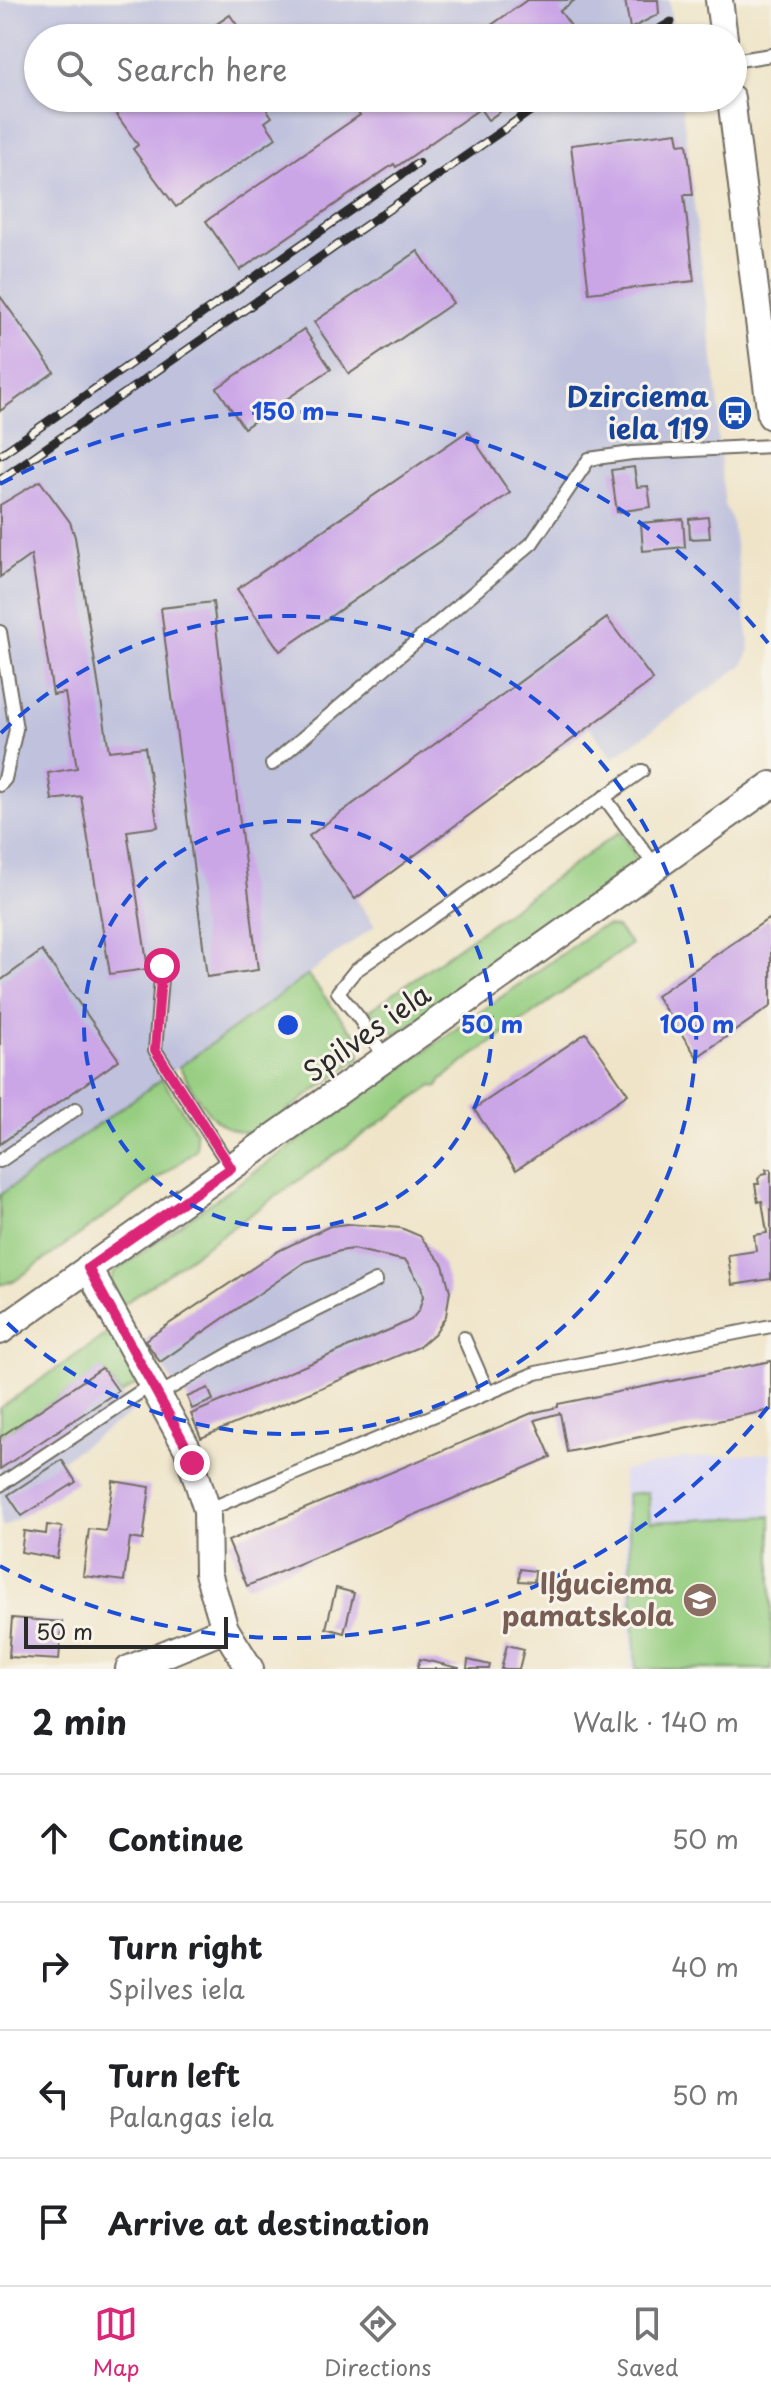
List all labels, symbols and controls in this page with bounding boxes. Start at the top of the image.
search box [24,24,747,112]
icon: search [52,46,96,90]
text: Search here [116,46,288,91]
place label: Dzirciema iela 119 [567,374,709,449]
text: 150 m [252,392,324,428]
bus stop icon: Dzirciema iela 119 [716,394,754,432]
route start [144,948,180,984]
street label: Spilves iela [294,972,439,1092]
text: 50 m [461,1005,523,1041]
text: 100 m [660,1005,734,1041]
centre of rings [274,1011,302,1039]
route end [174,1445,210,1481]
place label: Iļģuciema pamatskola [502,1561,674,1636]
school or university icon: Iļģuciema pamatskola [681,1581,719,1619]
scale bar [24,1613,228,1649]
text: 50 m [36,1614,93,1647]
text: 2 min [32,1695,127,1747]
text: Walk · 140 m [573,1702,739,1741]
icon: ahead [32,1816,76,1860]
text: Continue [108,1816,243,1861]
text: 50 m [672,1819,739,1858]
text: Turn right [108,1924,263,1969]
icon: right [32,1944,76,1988]
text: 40 m [671,1947,739,1986]
text: Spilves iela [108,1969,245,2008]
text: Turn left [108,2052,240,2097]
icon: left [32,2072,76,2116]
text: 50 m [672,2075,739,2114]
text: Palangas iela [108,2097,274,2136]
icon: arrive [32,2200,76,2244]
text: Arrive at destination [108,2200,430,2245]
tab: Map [92,2302,139,2383]
tab: Directions [324,2302,431,2383]
tab: Saved [616,2302,679,2383]

